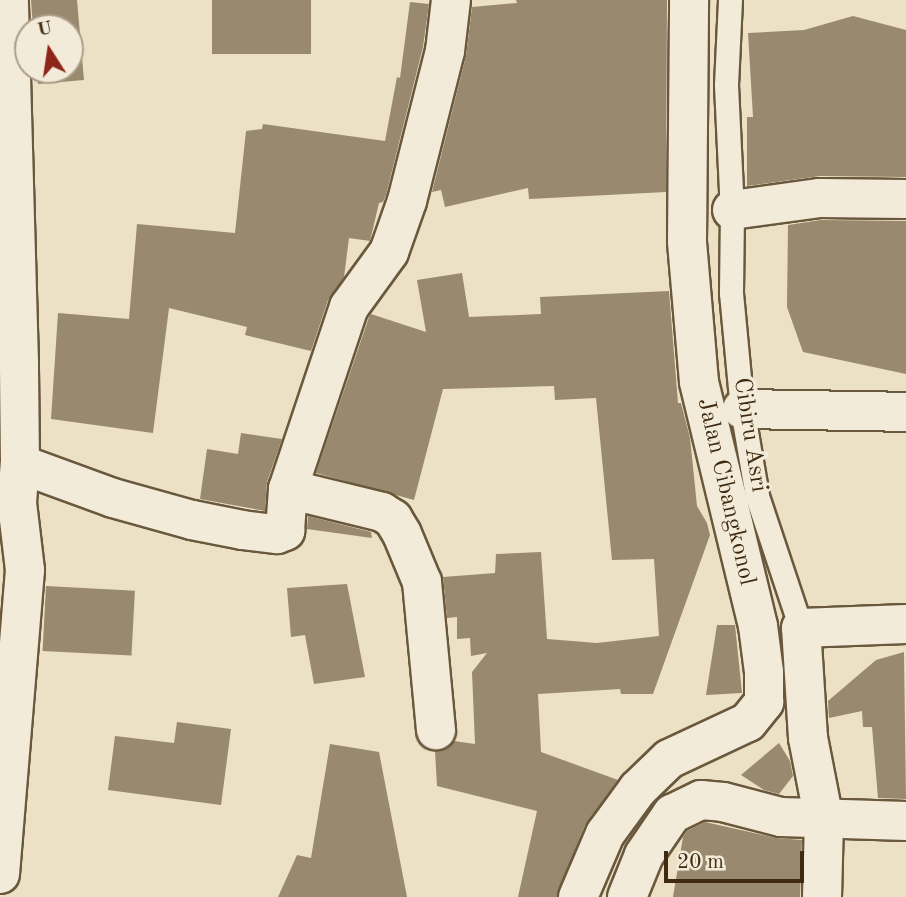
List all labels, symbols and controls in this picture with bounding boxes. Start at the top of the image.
north arrow [14,14,84,84]
text: U [36,19,54,41]
street label: Cibiru Asri [726,376,772,494]
street label: Jalan Cibangkonol [689,396,761,588]
scale bar [668,838,808,882]
text: 20 m [677,852,724,873]

